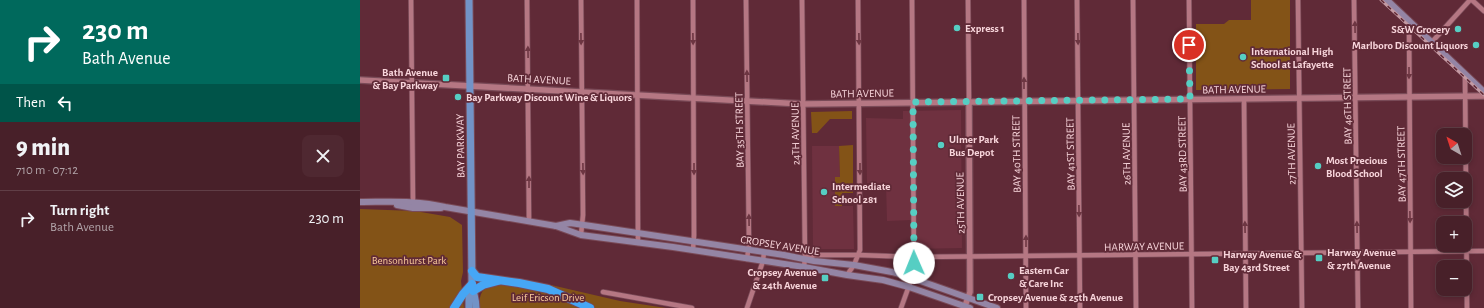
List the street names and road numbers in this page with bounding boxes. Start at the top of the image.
street label: BAY 46TH STREET [1341,67,1354,145]
street label: BATH AVENUE [507,72,572,87]
street label: BATH AVENUE [1202,83,1267,96]
street label: BATH AVENUE [830,87,895,100]
street label: BAY 35TH STREET [733,91,746,168]
street label: 24TH AVENUE [789,102,802,165]
street label: BAY PARKWAY [454,114,467,178]
street label: BAY 40TH STREET [1010,114,1023,193]
street label: BAY 43RD STREET [1176,115,1189,192]
street label: BAY 41ST STREET [1064,117,1077,191]
street label: 26TH AVENUE [1120,122,1133,185]
street label: 27TH AVENUE [1285,122,1298,185]
street label: BAY 47TH STREET [1395,125,1408,202]
street label: 25TH AVENUE [954,171,967,234]
street label: CROPSEY AVENUE [740,234,821,257]
street label: HARWAY AVENUE [1104,240,1185,253]

